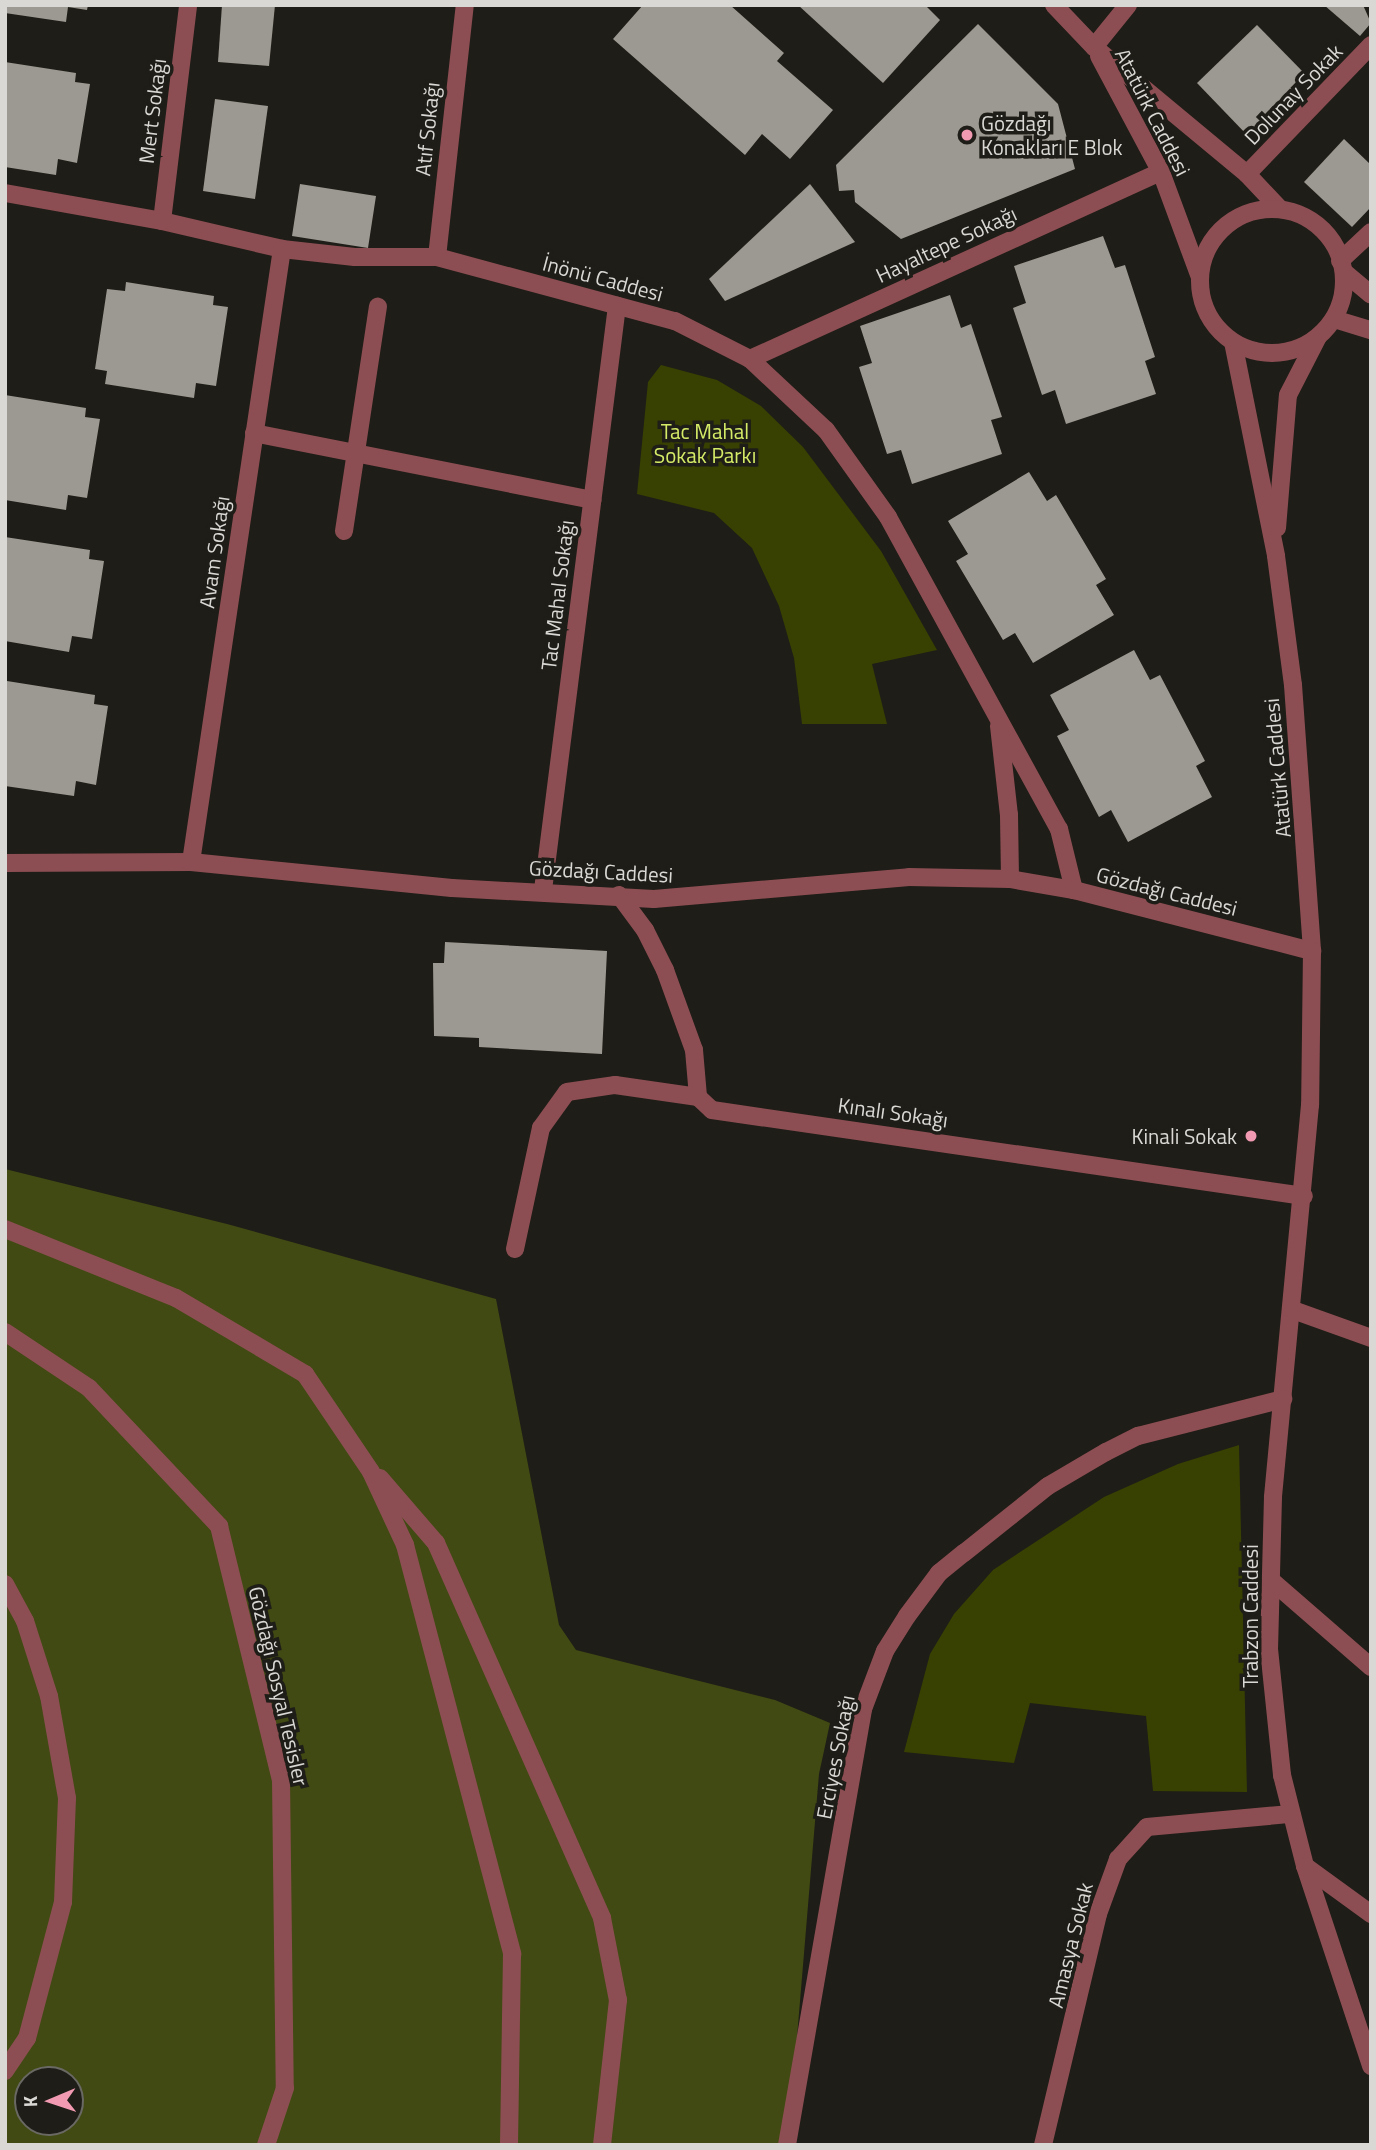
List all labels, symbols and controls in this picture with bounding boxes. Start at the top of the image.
street label: Dolunay Sokak [1239,38,1347,150]
street label: Atatürk Caddesi [1110,44,1196,180]
street label: Mert Sokağı [133,57,171,165]
street label: Atıf Sokağı [410,81,444,177]
place label: Gözdağı Konakları E Blok [981,110,1123,160]
marker: Gözdağı Konakları E Blok [959,127,975,143]
street label: Hayaltepe Sokağı [872,200,1020,288]
street label: İnönü Caddesi [540,250,666,306]
park label: Tac Mahal Sokak Parkı [654,418,756,468]
street label: Avam Sokağı [194,494,234,610]
street label: Tac Mahal Sokağı [535,518,579,672]
street label: Atatürk Caddesi [1258,697,1296,839]
street label: Gözdağı Caddesi [528,855,674,887]
street label: Gözdağı Caddesi [1094,861,1240,921]
street label: Kınalı Sokağı [836,1092,950,1132]
place label: Kinali Sokak [1132,1123,1237,1149]
marker: Kinali Sokak [1243,1128,1259,1144]
street label: Trabzon Caddesi [1237,1544,1263,1688]
street label: Gözdağı Sosyal Tesisler [244,1584,314,1788]
street label: Erciyes Sokağı [811,1693,859,1821]
street label: Amasya Sokak [1042,1880,1098,2010]
north arrow [14,2066,84,2136]
text: K [15,2096,44,2108]

